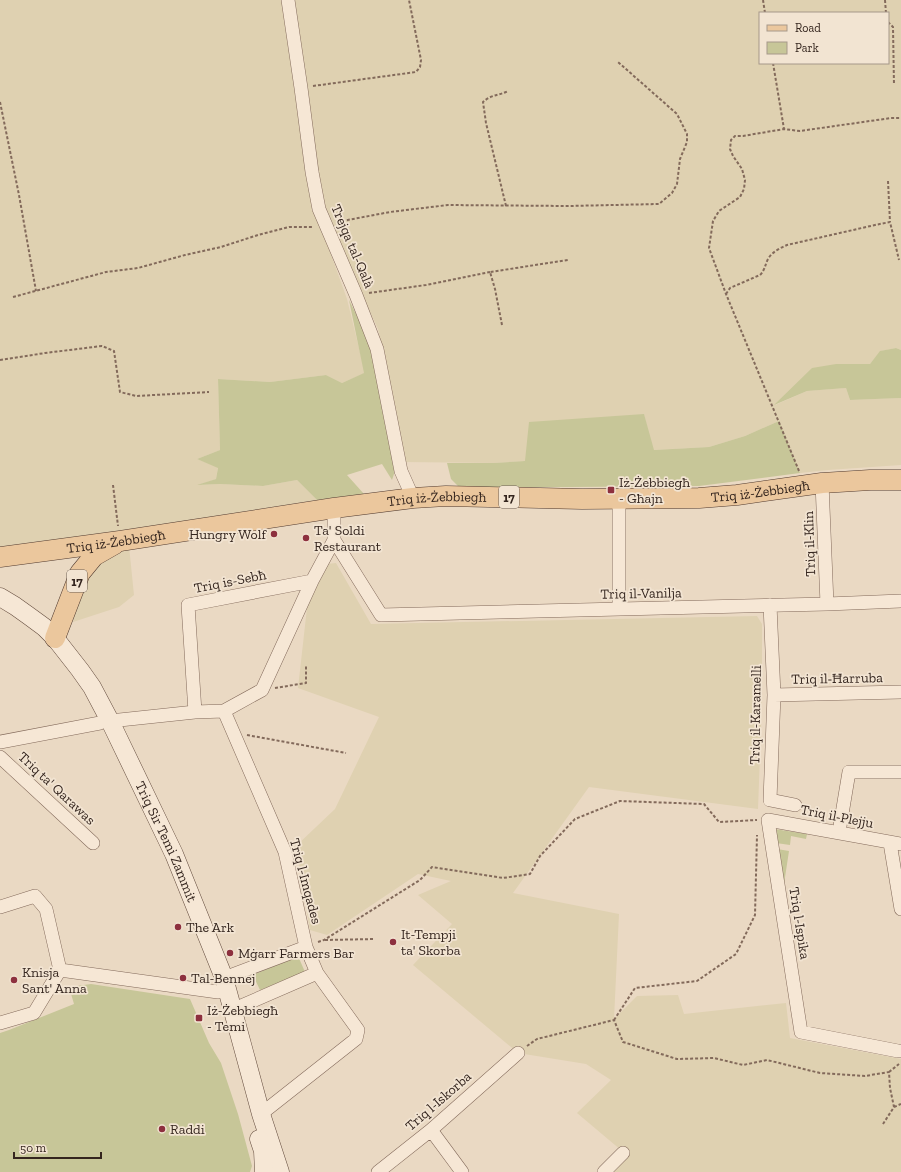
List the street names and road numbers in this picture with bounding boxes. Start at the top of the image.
street label: Trejqa tal-Qalà [327,202,378,291]
street label: Triq iż-Żebbiegħ [710,477,811,506]
road number: 17 [499,486,519,508]
street label: Triq iż-Żebbiegħ [386,488,487,510]
street label: Triq il-Klin [800,511,819,577]
street label: Triq iż-Żebbiegħ [66,526,167,557]
street label: Triq is-Sebħ [193,566,268,597]
road number: 17 [67,570,87,592]
street label: Triq il-Vanilja [600,584,682,603]
street label: Triq il-Karamelli [746,665,765,765]
street label: Triq il-Ħarruba [791,669,883,688]
street label: Triq ta' Qarawas [14,748,99,829]
street label: Triq Sir Temi Zammit [131,779,201,905]
street label: Triq il-Plejju [799,801,875,832]
street label: Triq l-Imqades [286,836,325,926]
street label: Triq l-Ispika [785,886,814,961]
street label: Triq l-Iskorba [402,1068,475,1135]

